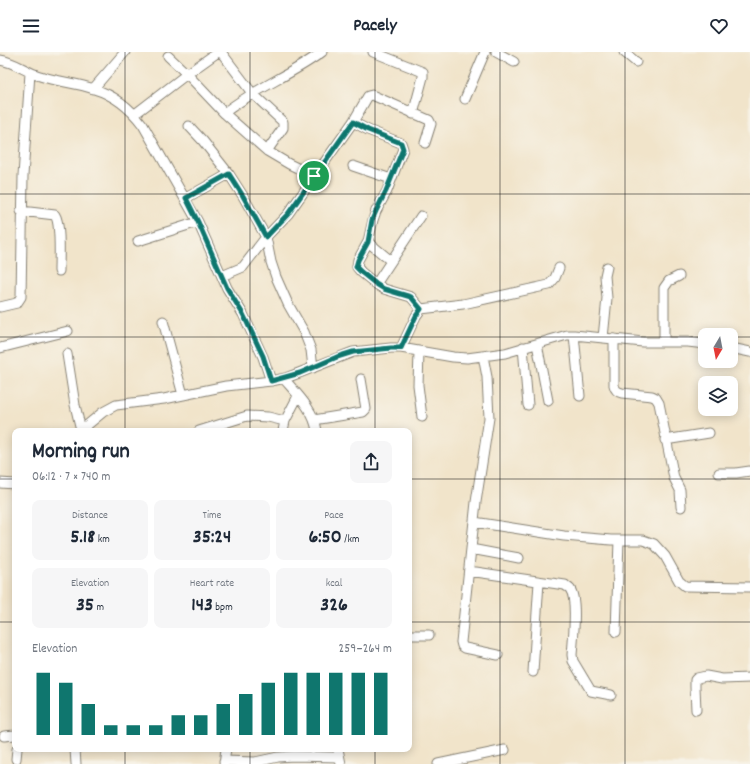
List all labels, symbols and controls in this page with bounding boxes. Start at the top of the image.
text: Pacely [353,14,397,39]
icon: menu [20,15,42,37]
icon: heart [708,15,730,37]
pin [297,159,331,193]
icon: arrive [303,165,325,187]
north arrow [698,328,738,368]
map controls [698,328,738,416]
button: layers [698,376,738,416]
text: Morning run [32,437,130,468]
button: share [350,441,392,483]
text: 06:12 · 7 × 740 m [32,468,110,487]
text: Distance [72,508,108,524]
text: Time [203,508,221,524]
text: Pace [324,508,344,524]
text: 5.18 [70,524,95,552]
text: 35:24 [193,524,231,552]
text: 6:50 [308,524,342,552]
text: km [95,532,110,548]
text: /km [342,532,360,548]
text: Elevation [71,576,109,592]
text: Heart rate [190,576,234,592]
text: kcal [326,576,342,592]
text: 35 [76,592,94,620]
text: 143 [191,592,213,620]
text: 326 [320,592,348,620]
text: m [94,600,104,616]
text: bpm [213,600,233,616]
text: Elevation [32,640,77,659]
text: 259–264 m [339,640,392,659]

